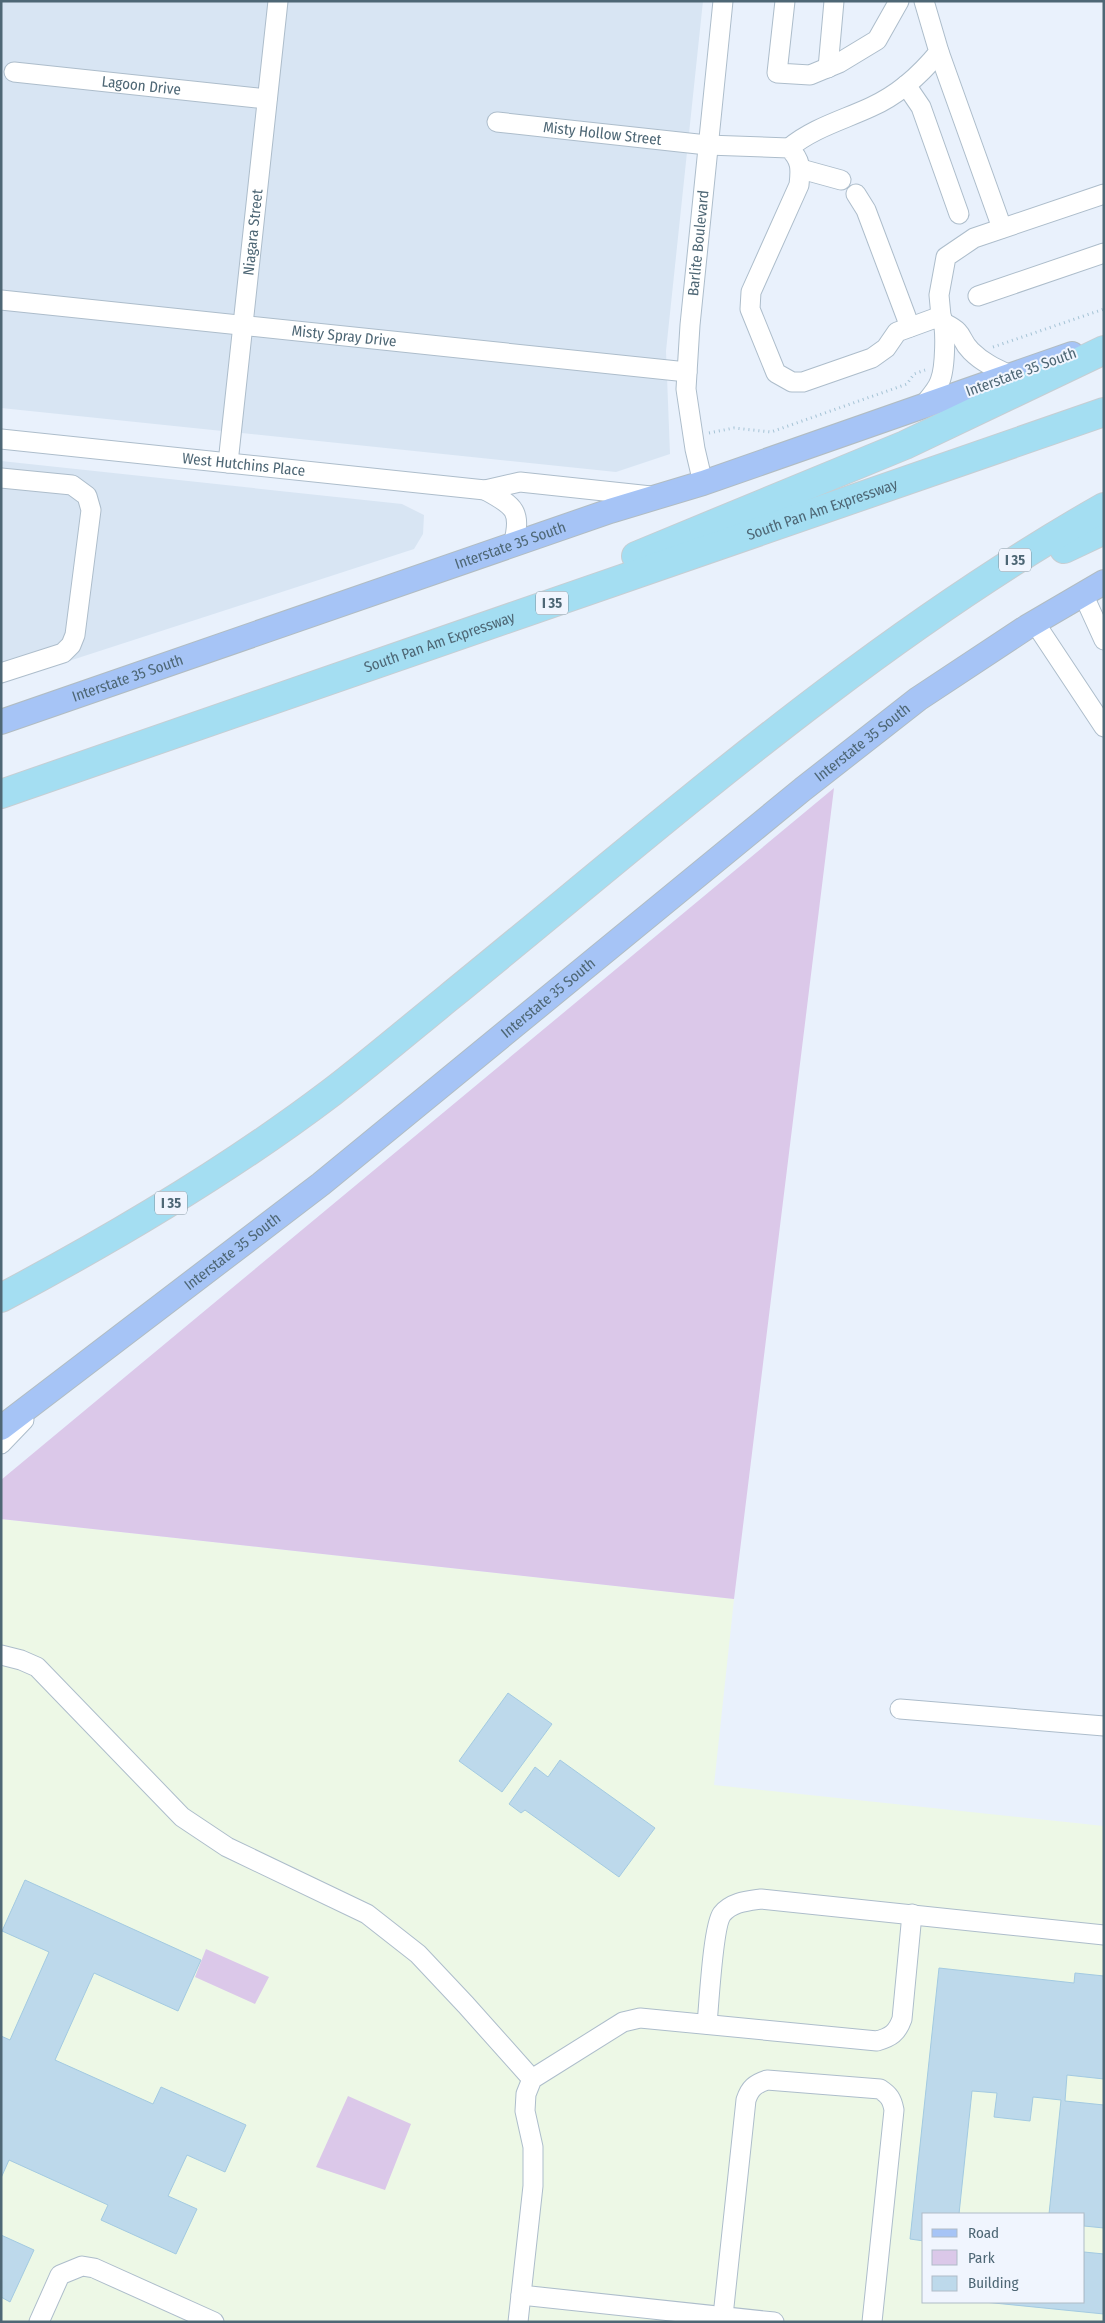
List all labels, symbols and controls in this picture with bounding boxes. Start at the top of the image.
street label: Lagoon Drive [101,72,182,99]
street label: Misty Hollow Street [542,118,663,149]
street label: Niagara Street [239,188,267,276]
street label: Barlite Boulevard [684,189,713,297]
street label: Misty Spray Drive [291,322,397,350]
street label: Interstate 35 South [963,344,1079,400]
street label: West Hutchins Place [181,449,306,480]
street label: South Pan Am Expressway [744,475,900,544]
street label: Interstate 35 South [452,518,568,573]
road number: I 35 [999,548,1031,572]
road number: I 35 [536,592,568,614]
street label: South Pan Am Expressway [362,608,517,677]
street label: Interstate 35 South [70,651,186,706]
street label: Interstate 35 South [811,700,914,785]
street label: Interstate 35 South [497,954,599,1042]
road number: I 35 [155,1192,187,1214]
street label: Interstate 35 South [181,1209,284,1294]
legend [922,2213,1085,2303]
text: Road [968,2224,999,2242]
text: Park [968,2249,995,2267]
text: Building [968,2274,1019,2292]

